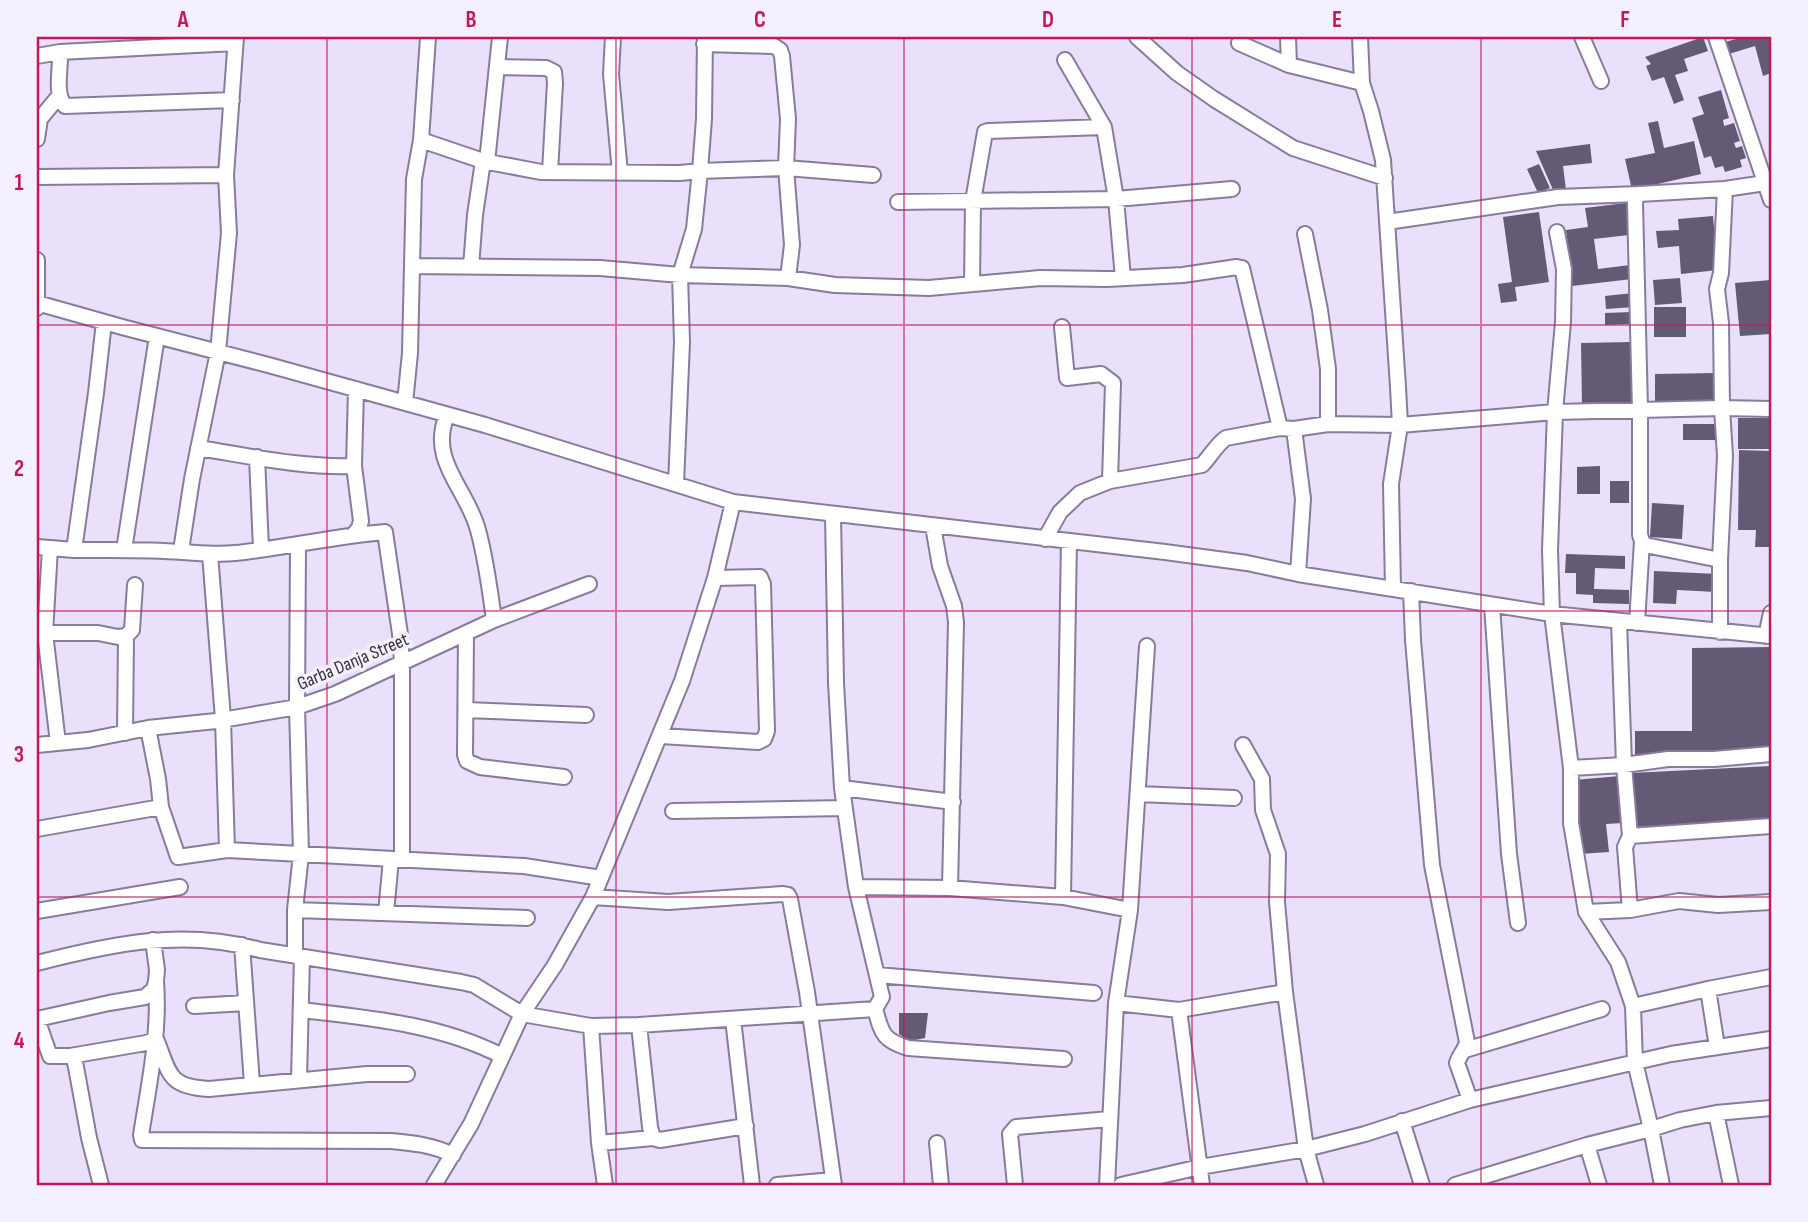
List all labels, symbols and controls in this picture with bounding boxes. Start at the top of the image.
text: A [177,6,190,34]
text: B [466,6,477,34]
text: C [754,6,766,34]
text: D [1042,6,1054,34]
text: E [1332,6,1342,34]
text: F [1620,6,1630,34]
text: 1 [14,169,24,197]
text: 2 [14,455,24,483]
street label: Garba Danja Street [294,628,412,696]
text: 3 [14,741,24,769]
text: 4 [14,1027,25,1055]

